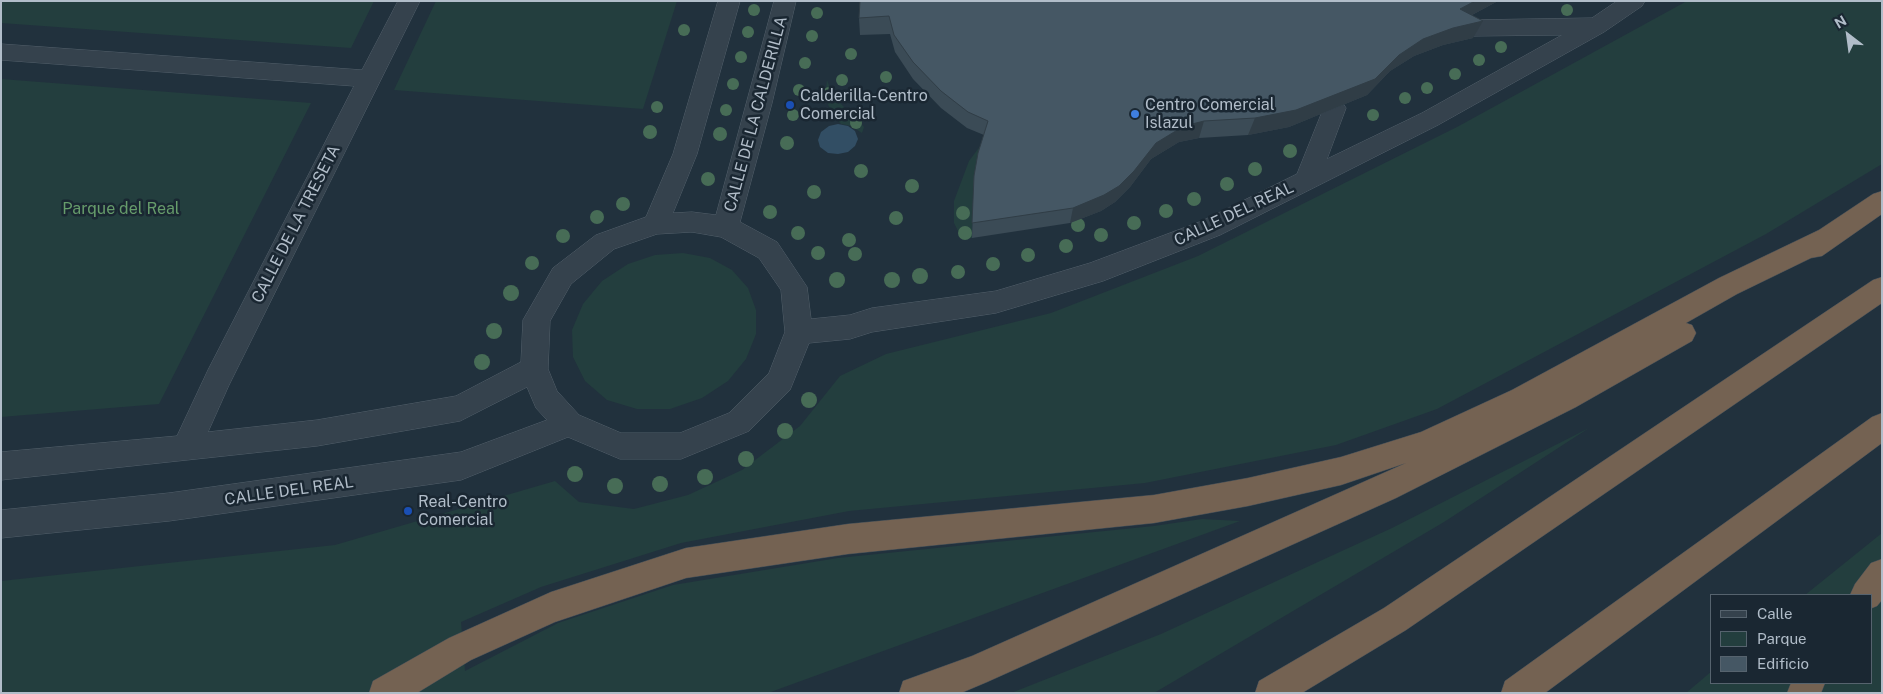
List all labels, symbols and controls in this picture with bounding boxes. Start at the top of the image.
north arrow [1823,10,1873,60]
text: N [1832,12,1849,32]
street label: CALLE DE LA CALDERILLA [721,14,791,214]
place label: Calderilla-Centro Comercial [800,86,928,124]
place label: Centro Comercial Islazul [1145,95,1275,133]
marker: Calderilla-Centro Comercial [784,99,796,111]
marker: Centro Comercial Islazul [1129,108,1141,120]
street label: CALLE DE LA TRESETA [248,142,344,306]
street label: CALLE DEL REAL [1171,178,1297,250]
park label: Parque del Real [62,199,180,219]
street label: CALLE DEL REAL [223,472,355,510]
place label: Real-Centro Comercial [418,492,507,530]
marker: Real-Centro Comercial [402,505,414,517]
legend [1710,594,1873,684]
text: Calle [1757,605,1793,622]
text: Parque [1757,630,1807,647]
text: Edificio [1757,655,1809,672]

